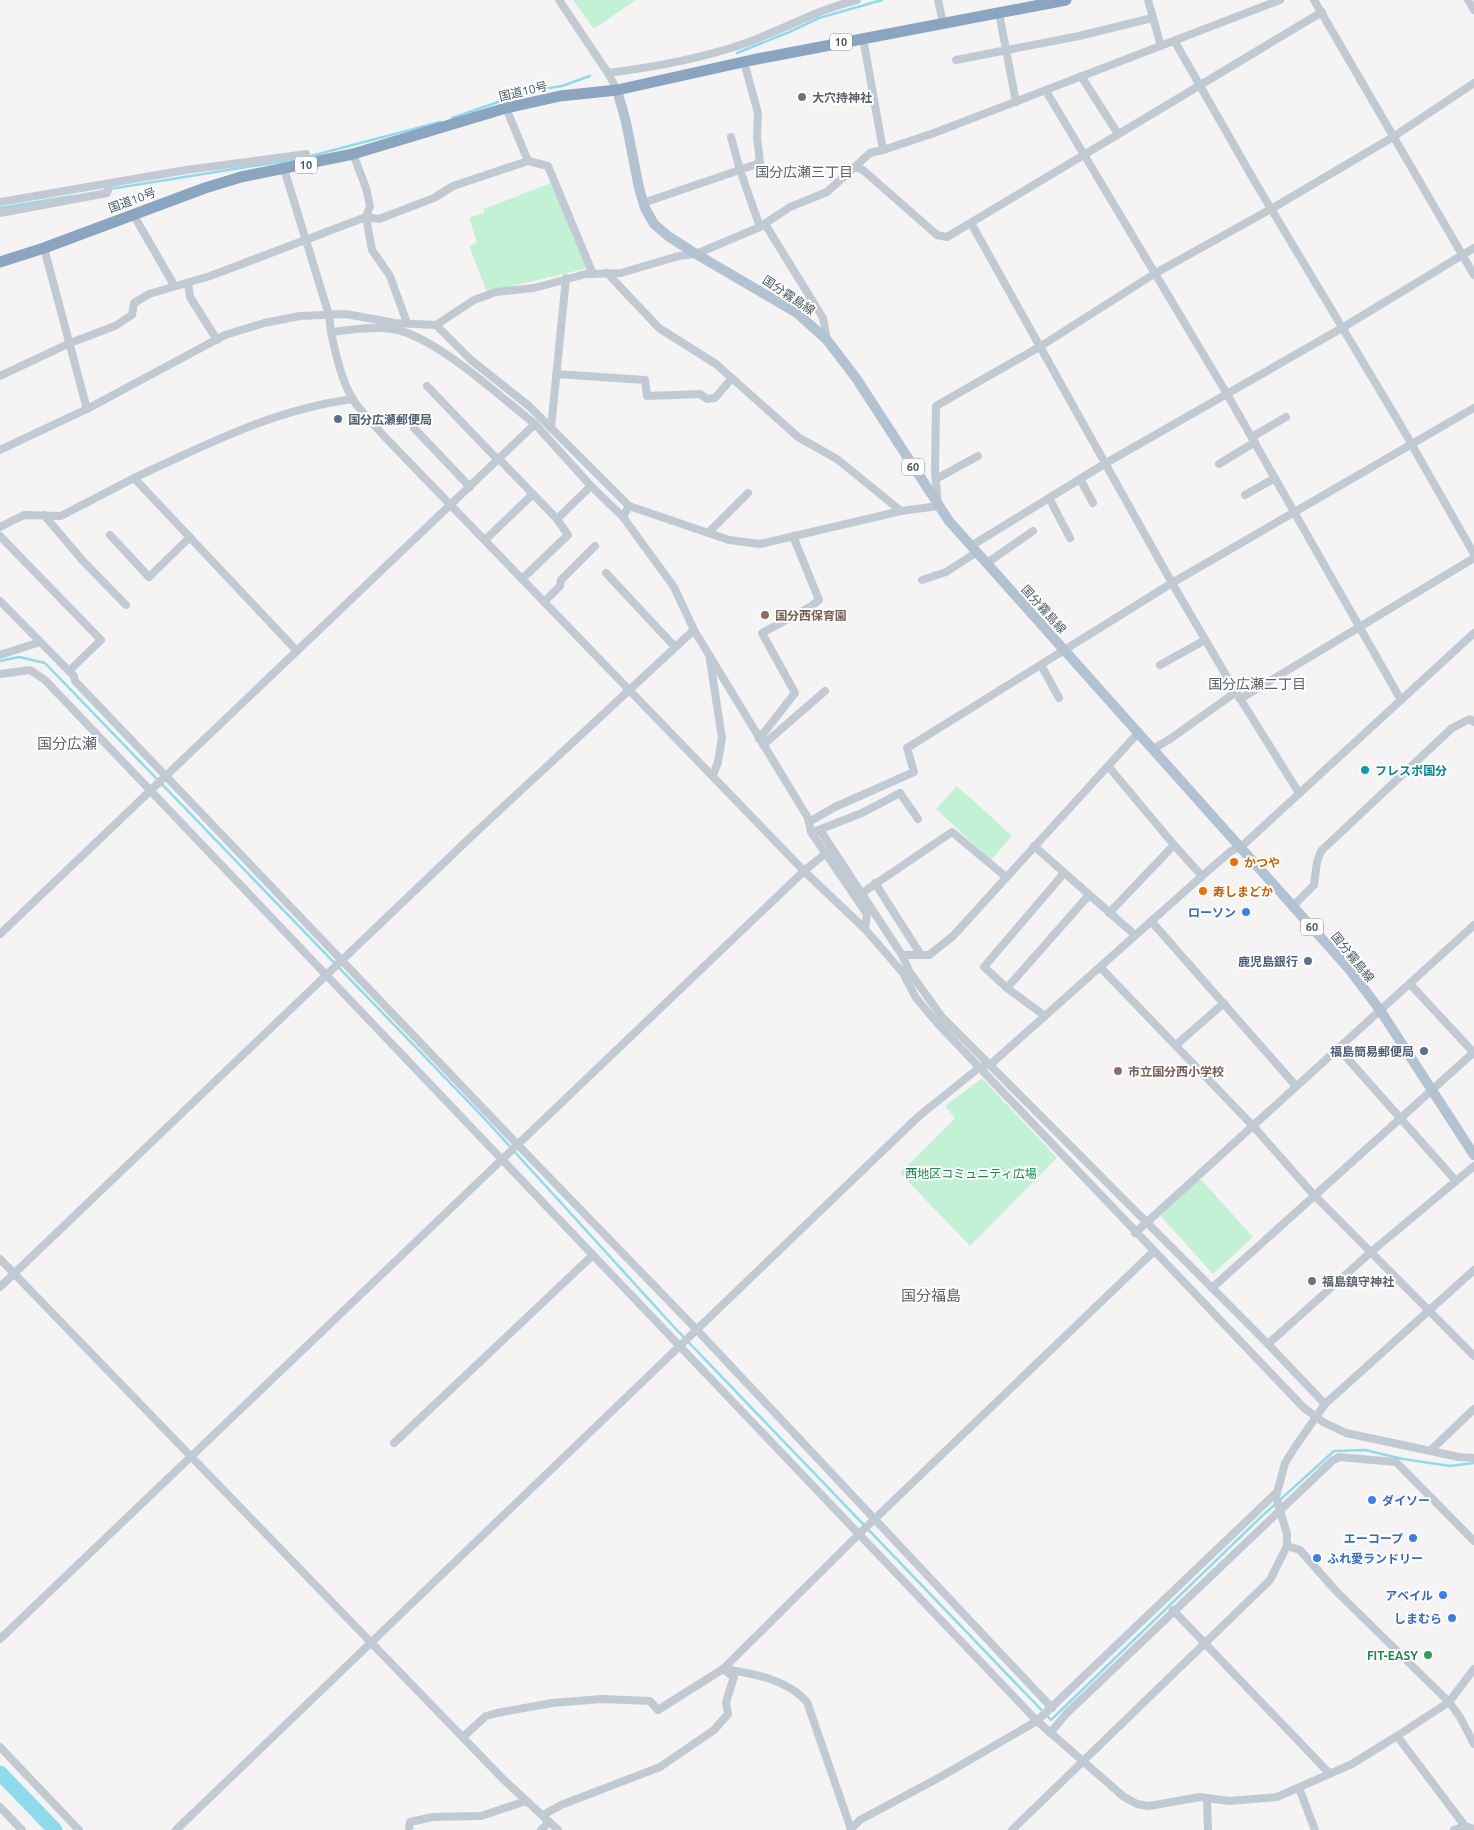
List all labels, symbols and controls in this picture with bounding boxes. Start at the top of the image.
road number: 10 [830,34,852,51]
street label: 国道10号 [497,79,549,103]
marker: 大穴持神社 [796,91,808,103]
place label: 大穴持神社 [812,91,872,104]
road number: 10 [295,156,317,174]
district label: 国分広瀬三丁目 [755,164,853,180]
street label: 国道10号 [106,185,158,215]
street label: 国分霧島線 [760,273,818,317]
marker: 国分広瀬郵便局 [332,413,344,425]
place label: 国分広瀬郵便局 [348,413,432,426]
road number: 60 [902,458,924,476]
street label: 国分霧島線 [1019,582,1069,636]
marker: 国分西保育園 [759,609,771,621]
place label: 国分西保育園 [775,609,847,622]
district label: 国分広瀬二丁目 [1208,676,1306,692]
district label: 国分広瀬 [37,735,97,752]
marker: フレスポ国分 [1359,764,1371,776]
place label: フレスポ国分 [1375,764,1447,777]
marker: かつや [1228,856,1240,868]
place label: かつや [1244,856,1280,869]
marker: 寿しまどか [1197,885,1209,897]
place label: 寿しまどか [1213,885,1273,898]
place label: ローソン [1188,906,1236,919]
marker: ローソン [1240,906,1252,918]
road number: 60 [1301,919,1323,936]
street label: 国分霧島線 [1329,930,1377,984]
place label: 鹿児島銀行 [1238,955,1298,968]
marker: 鹿児島銀行 [1302,955,1314,967]
place label: 福島簡易郵便局 [1330,1045,1414,1058]
marker: 福島簡易郵便局 [1418,1045,1430,1057]
marker: 市立国分西小学校 [1112,1065,1124,1077]
place label: 市立国分西小学校 [1128,1065,1224,1078]
park label: 西地区コミュニティ広場 [905,1167,1037,1180]
marker: 福島鎮守神社 [1306,1275,1318,1287]
place label: 福島鎮守神社 [1322,1275,1394,1288]
district label: 国分福島 [901,1287,961,1304]
marker: ダイソー [1366,1494,1378,1506]
place label: ダイソー [1382,1494,1430,1507]
place label: エーコープ [1344,1532,1403,1545]
marker: エーコープ [1407,1532,1419,1544]
marker: ふれ愛ランドリー [1311,1552,1323,1564]
place label: ふれ愛ランドリー [1327,1552,1423,1565]
place label: アベイル [1385,1589,1433,1602]
marker: アベイル [1437,1589,1449,1601]
place label: しまむら [1394,1612,1442,1625]
marker: しまむら [1446,1612,1458,1624]
place label: FIT-EASY [1367,1649,1418,1662]
marker: FIT-EASY [1422,1649,1434,1661]

